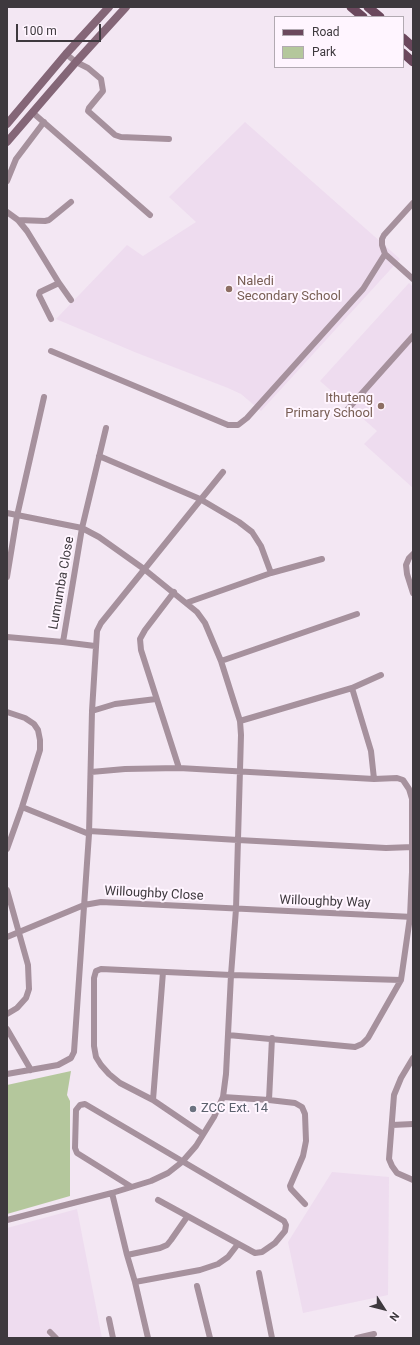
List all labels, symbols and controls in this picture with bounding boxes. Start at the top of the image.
scale bar [18,16,103,42]
legend [274,16,404,68]
text: 100 m [23,24,57,38]
text: Road [312,25,340,39]
text: Park [312,45,336,59]
place label: Naledi Secondary School [237,274,341,305]
marker: Naledi Secondary School [224,284,234,294]
place label: Ithuteng Primary School [285,391,373,422]
marker: Ithuteng Primary School [376,401,386,411]
street label: Lumumba Close [46,535,78,631]
street label: Willoughby Close [104,884,204,904]
street label: Willoughby Way [279,893,371,911]
place label: ZCC Ext. 14 [201,1101,268,1117]
marker: ZCC Ext. 14 [188,1104,198,1114]
north arrow [364,1289,404,1329]
text: N [387,1309,402,1323]

